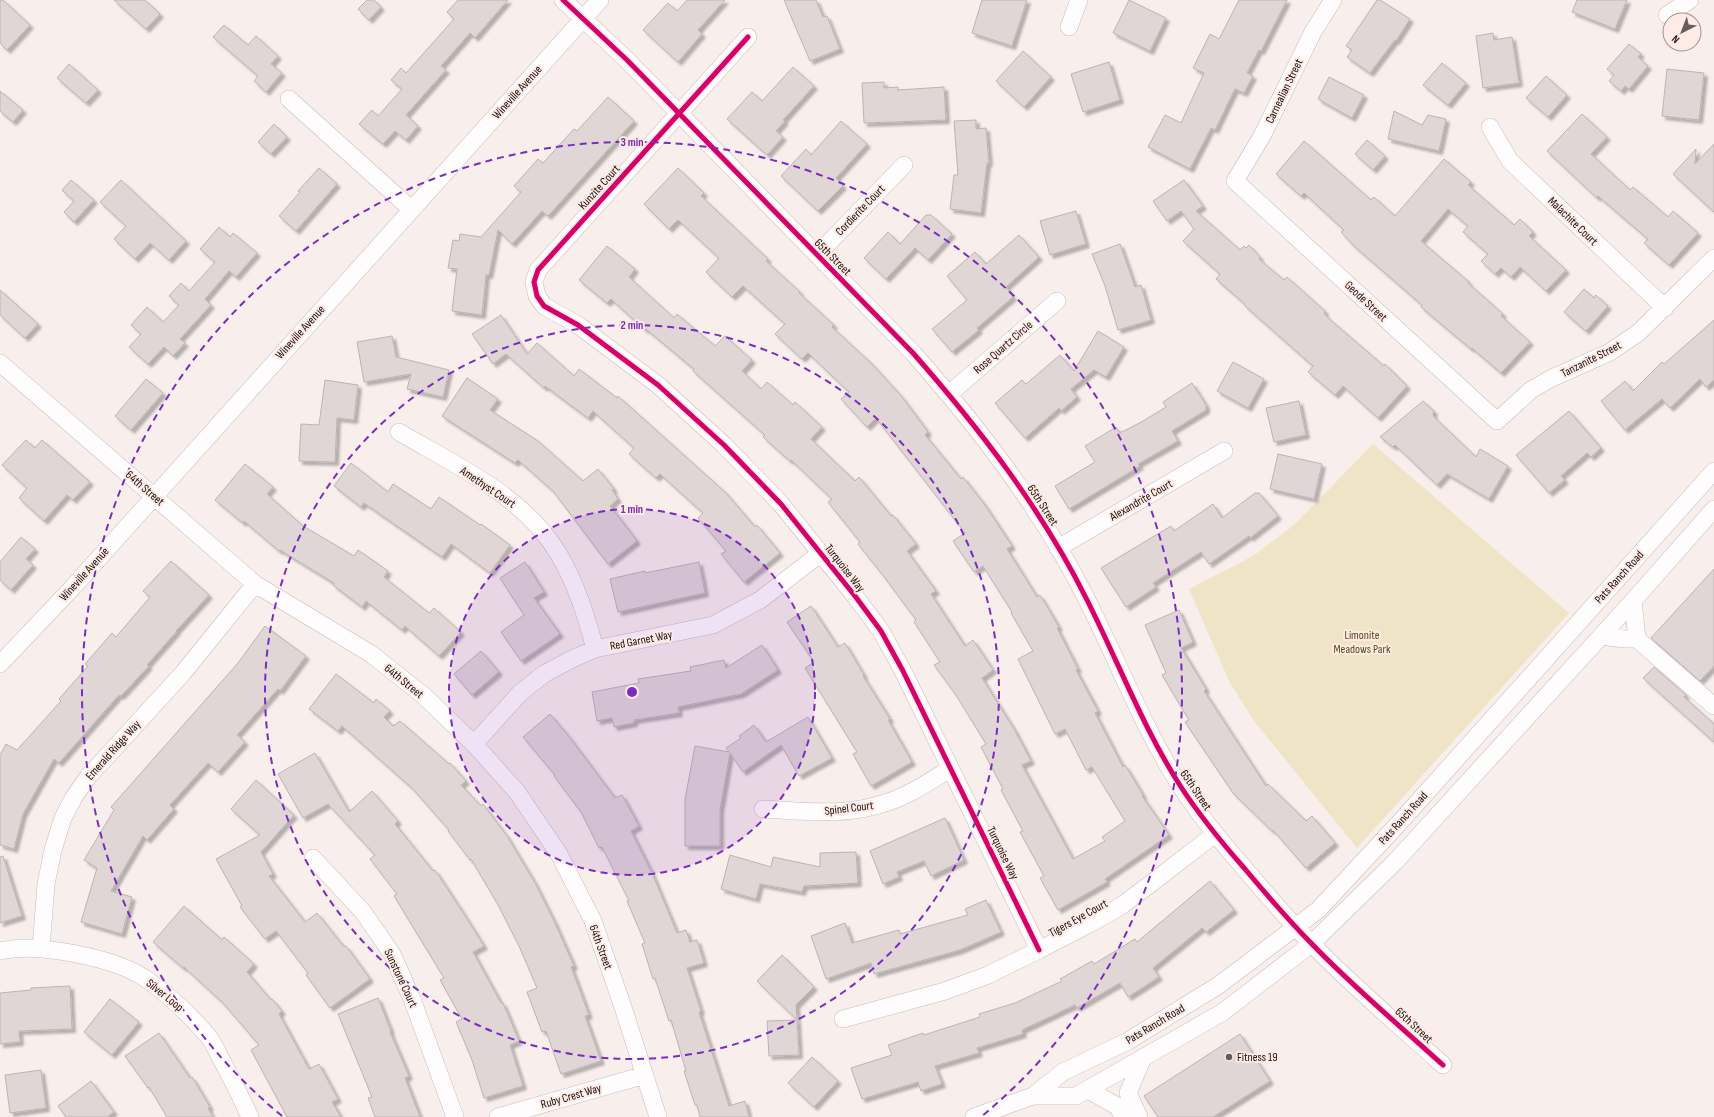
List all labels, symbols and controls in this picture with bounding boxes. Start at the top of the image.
north arrow [1662,12,1702,52]
text: N [1669,32,1682,46]
street label: Carnealian Street [1262,56,1307,126]
street label: Wineville Avenue [489,62,546,122]
text: 3 min [621,135,643,150]
street label: Kunzite Court [575,162,624,213]
street label: Cordierite Court [832,182,889,239]
street label: Malachite Court [1544,194,1601,249]
street label: 65th Street [811,236,854,279]
street label: Geode Street [1341,278,1390,325]
street label: Wineville Avenue [272,302,329,362]
street label: Rose Quartz Circle [971,317,1036,377]
text: 2 min [621,318,643,333]
street label: Tanzanite Street [1559,338,1624,381]
street label: Amethyst Court [456,463,519,512]
street label: 64th Street [122,467,167,510]
street label: Alexandrite Court [1106,476,1176,525]
street label: 65th Street [1024,482,1062,529]
text: 1 min [621,502,643,517]
street label: Turquoise Way [821,541,868,596]
street label: Wineville Avenue [56,544,113,604]
street label: Pats Ranch Road [1592,548,1647,607]
street label: Red Garnet Way [609,627,674,654]
park label: Limonite Meadows Park [1333,628,1391,657]
street label: 64th Street [381,661,427,702]
centre of rings [625,685,639,699]
street label: Emerald Ridge Way [83,717,144,783]
street label: 65th Street [1176,767,1215,814]
street label: Pats Ranch Road [1376,789,1431,848]
street label: Spinel Court [824,798,875,819]
street label: Turquoise Way [983,824,1022,883]
street label: Tigers Eye Court [1046,896,1111,941]
street label: 64th Street [586,923,616,972]
street label: Sunstone Court [380,947,421,1010]
street label: Silver Loop [143,976,186,1015]
street label: Pats Ranch Road [1123,1001,1188,1048]
street label: 65th Street [1392,1004,1436,1047]
place label: Fitness 19 [1237,1050,1278,1065]
marker: Fitness 19 [1224,1052,1234,1062]
street label: Ruby Crest Way [539,1081,604,1112]

